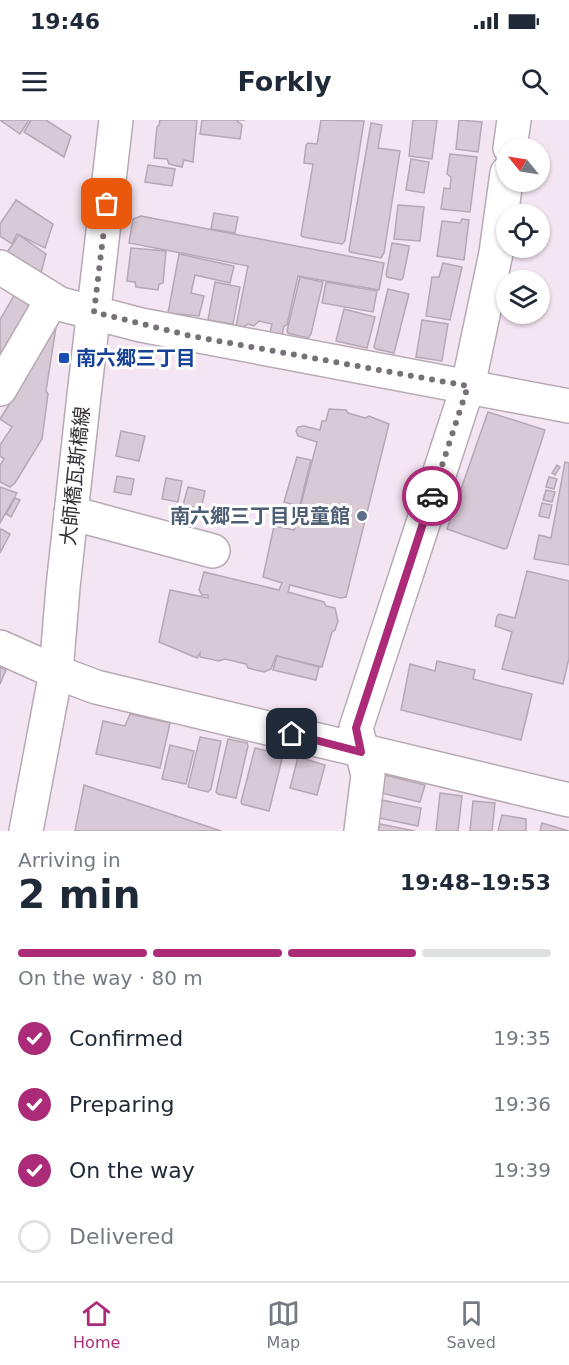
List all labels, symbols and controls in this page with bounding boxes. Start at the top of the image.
text: 19:46 [30,9,100,34]
icon: menu [18,65,51,98]
icon: search [518,65,551,98]
text: Forkly [237,66,332,97]
north arrow [496,138,550,192]
map controls [496,138,550,324]
pin [81,178,132,229]
icon: bag [90,187,123,220]
button: locate [496,204,550,258]
button: layers [496,270,550,324]
place label: 南六郷三丁目 [76,346,196,370]
marker: 南六郷三丁目 [57,351,71,365]
street label: 大師橋瓦斯橋線 [56,405,94,547]
courier [402,466,462,526]
icon: car [416,480,449,513]
place label: 南六郷三丁目児童館 [170,504,350,528]
marker: 南六郷三丁目児童館 [355,509,369,523]
pin [266,708,317,759]
icon: home [275,717,308,750]
text: Arriving in [18,848,121,872]
text: 19:48–19:53 [400,870,551,895]
text: 2 min [18,872,140,917]
text: On the way · 80 m [18,966,203,990]
icon: check [18,1022,51,1055]
text: Confirmed [69,1026,183,1051]
text: 19:35 [493,1026,551,1050]
icon: check [18,1088,51,1121]
text: Preparing [69,1092,175,1117]
text: 19:36 [493,1092,551,1116]
icon: check [18,1154,51,1187]
text: On the way [69,1158,195,1183]
text: 19:39 [493,1158,551,1182]
text: Delivered [69,1224,174,1249]
tab: Home [73,1297,120,1352]
tab: Map [267,1297,300,1352]
tab: Saved [446,1297,496,1352]

